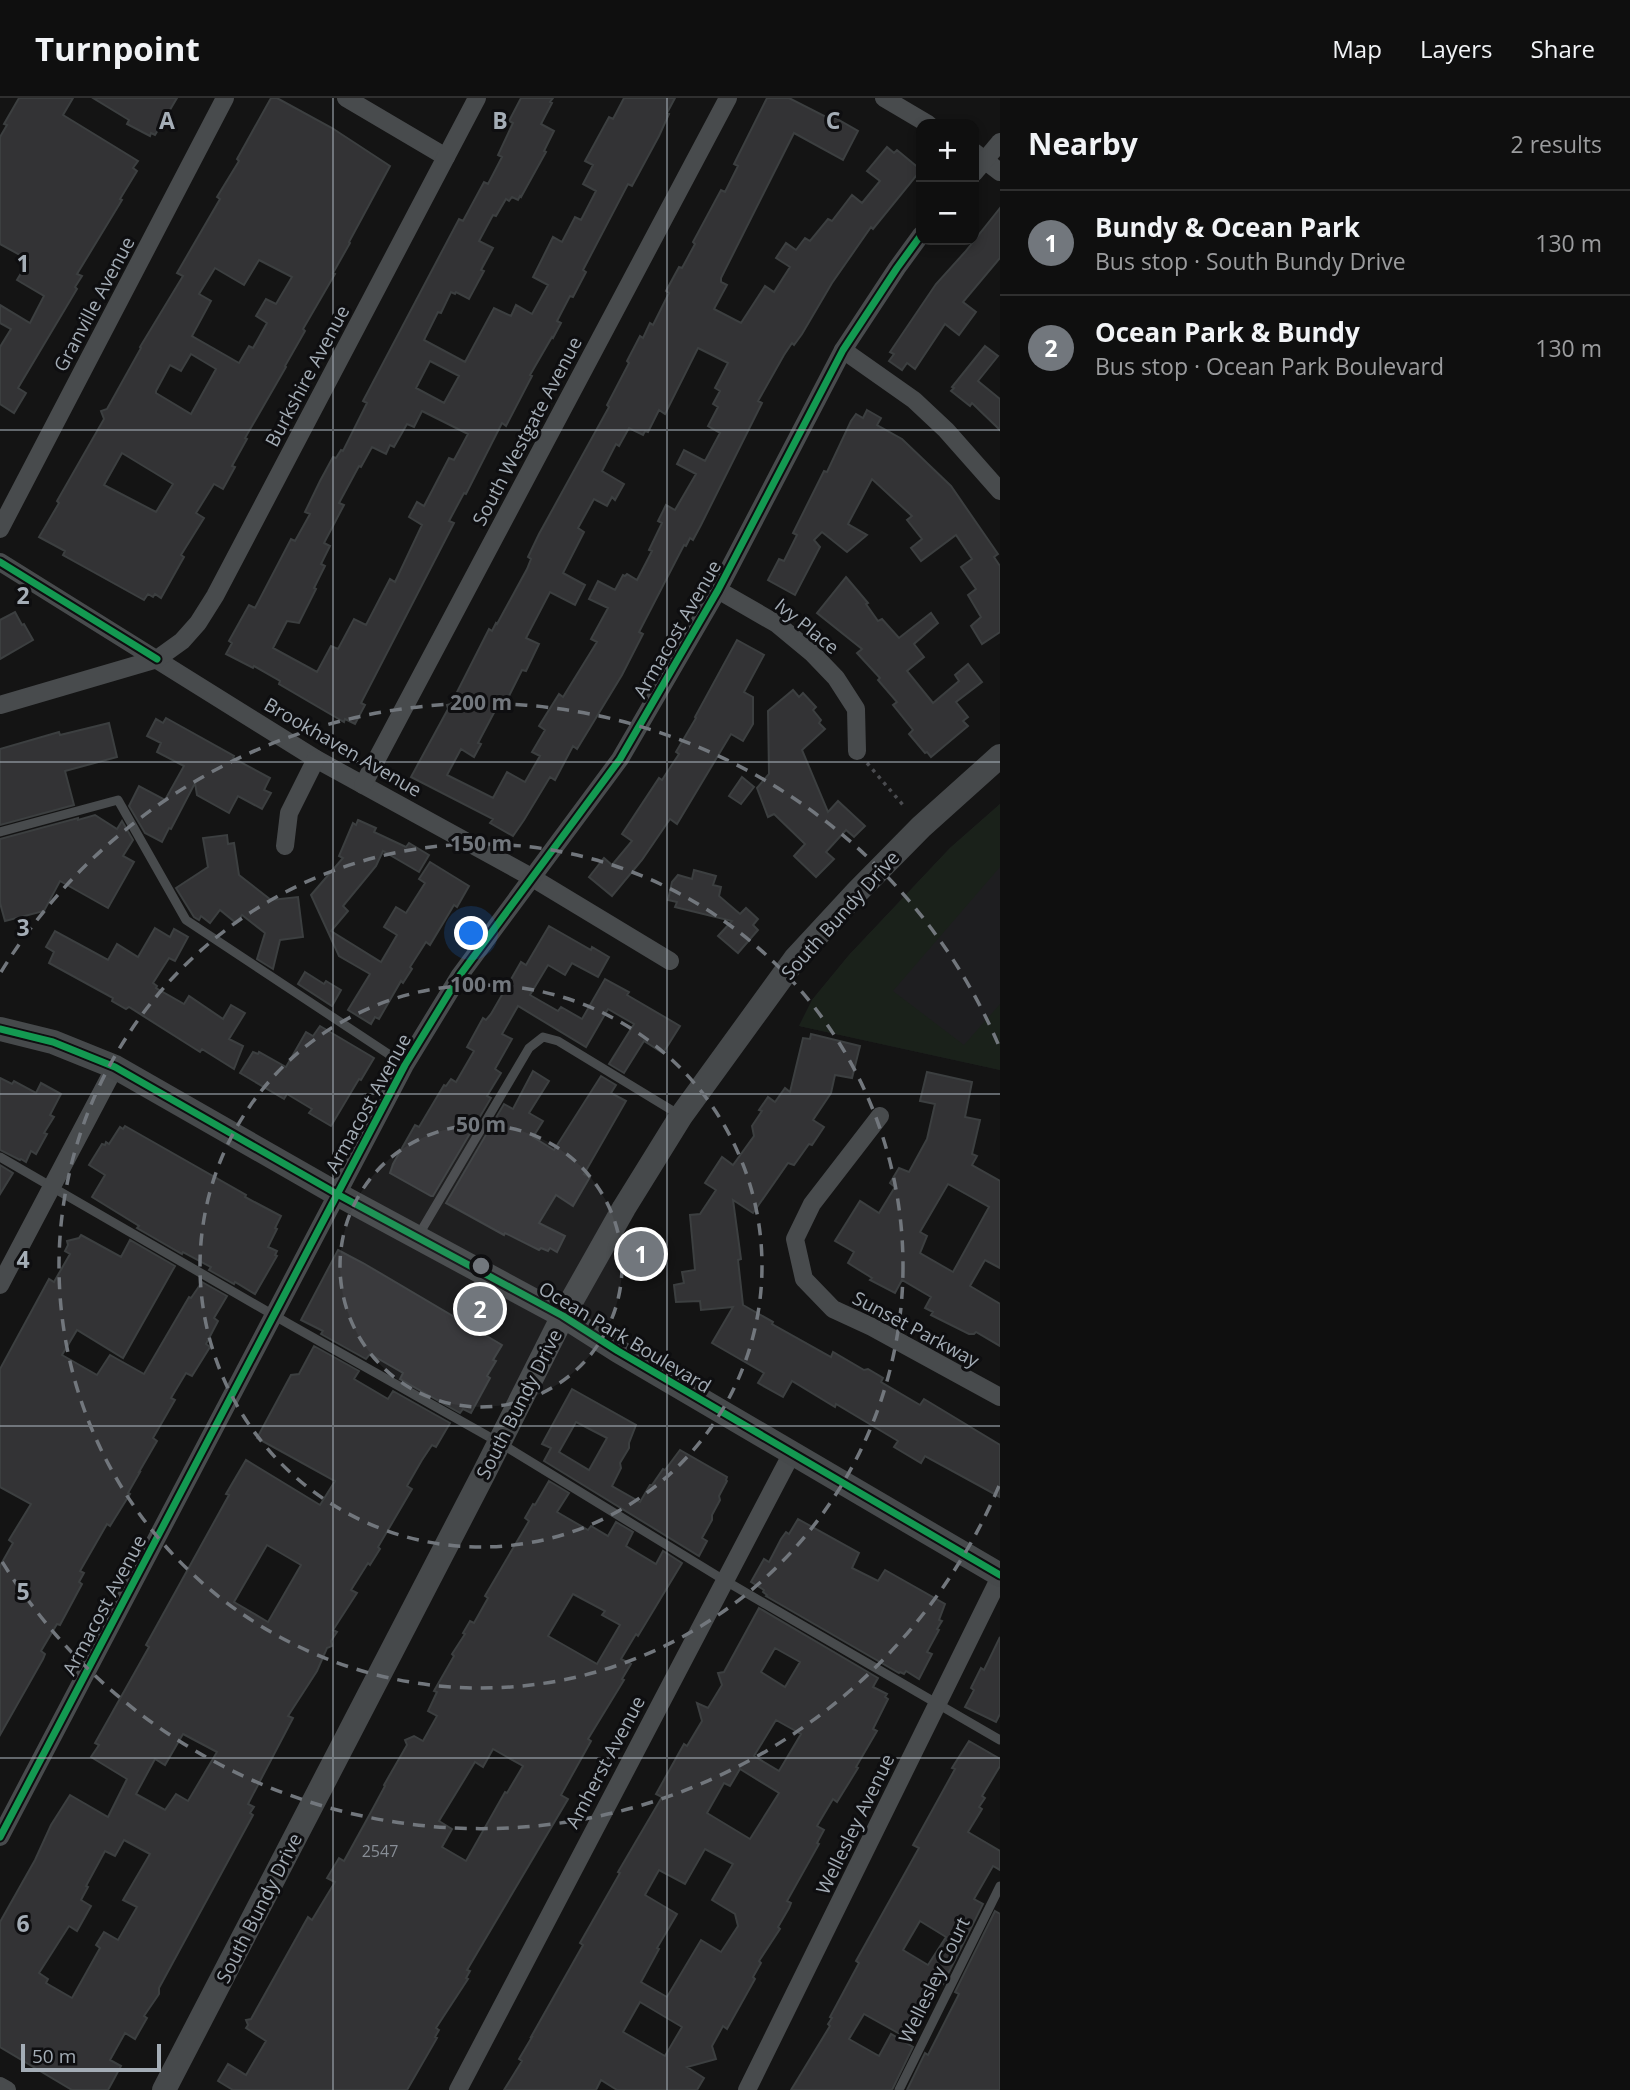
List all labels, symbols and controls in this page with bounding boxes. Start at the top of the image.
text: Turnpoint [35,26,200,71]
text: Map [1332,32,1382,65]
text: Layers [1420,32,1493,65]
text: Share [1531,32,1595,65]
text: A [159,104,175,136]
text: B [492,104,508,136]
text: C [826,104,840,136]
map controls [916,119,979,245]
button: + [916,119,979,182]
text: Nearby [1028,123,1138,164]
text: 2 results [1511,128,1602,160]
button: − [916,182,979,245]
text: Bundy & Ocean Park [1095,209,1360,245]
text: 1 [1044,227,1058,259]
text: 130 m [1535,227,1602,259]
street label: Granville Avenue [47,232,141,376]
text: Bus stop · South Bundy Drive [1095,245,1406,277]
text: 1 [16,247,30,279]
street label: Burkshire Avenue [259,301,355,451]
text: Ocean Park & Bundy [1095,314,1360,350]
street label: South Westgate Avenue [466,332,588,530]
text: 2 [1044,332,1058,364]
text: 130 m [1535,332,1602,364]
text: Bus stop · Ocean Park Boulevard [1095,350,1444,382]
street label: Armacost Avenue [627,555,727,703]
text: 2 [16,579,30,611]
street label: Ivy Place [769,592,845,660]
text: 200 m [450,688,512,716]
street label: Brookhaven Avenue [259,691,427,803]
text: 150 m [450,829,512,857]
street label: South Bundy Drive [775,845,905,985]
text: 3 [16,911,30,943]
your location [454,916,488,950]
text: 100 m [450,970,512,998]
street label: Armacost Avenue [319,1029,417,1177]
text: 50 m [456,1110,506,1138]
pin: 1 [618,1228,664,1280]
text: 4 [16,1243,30,1275]
centre of rings [469,1254,493,1278]
street label: Ocean Park Boulevard [534,1275,716,1399]
pin: 2 [457,1283,503,1335]
street label: Sunset Parkway [848,1285,984,1373]
street label: South Bundy Drive [470,1325,568,1483]
street label: Armacost Avenue [56,1530,152,1680]
text: 5 [16,1575,30,1607]
street label: Amherst Avenue [559,1691,651,1833]
street label: Wellesley Avenue [810,1749,900,1899]
street label: South Bundy Drive [210,1829,308,1987]
house number: 2547 [362,1840,398,1862]
text: 6 [16,1907,30,1939]
street label: Wellesley Court [892,1913,976,2047]
scale bar [21,2041,161,2073]
text: 50 m [32,2043,76,2069]

